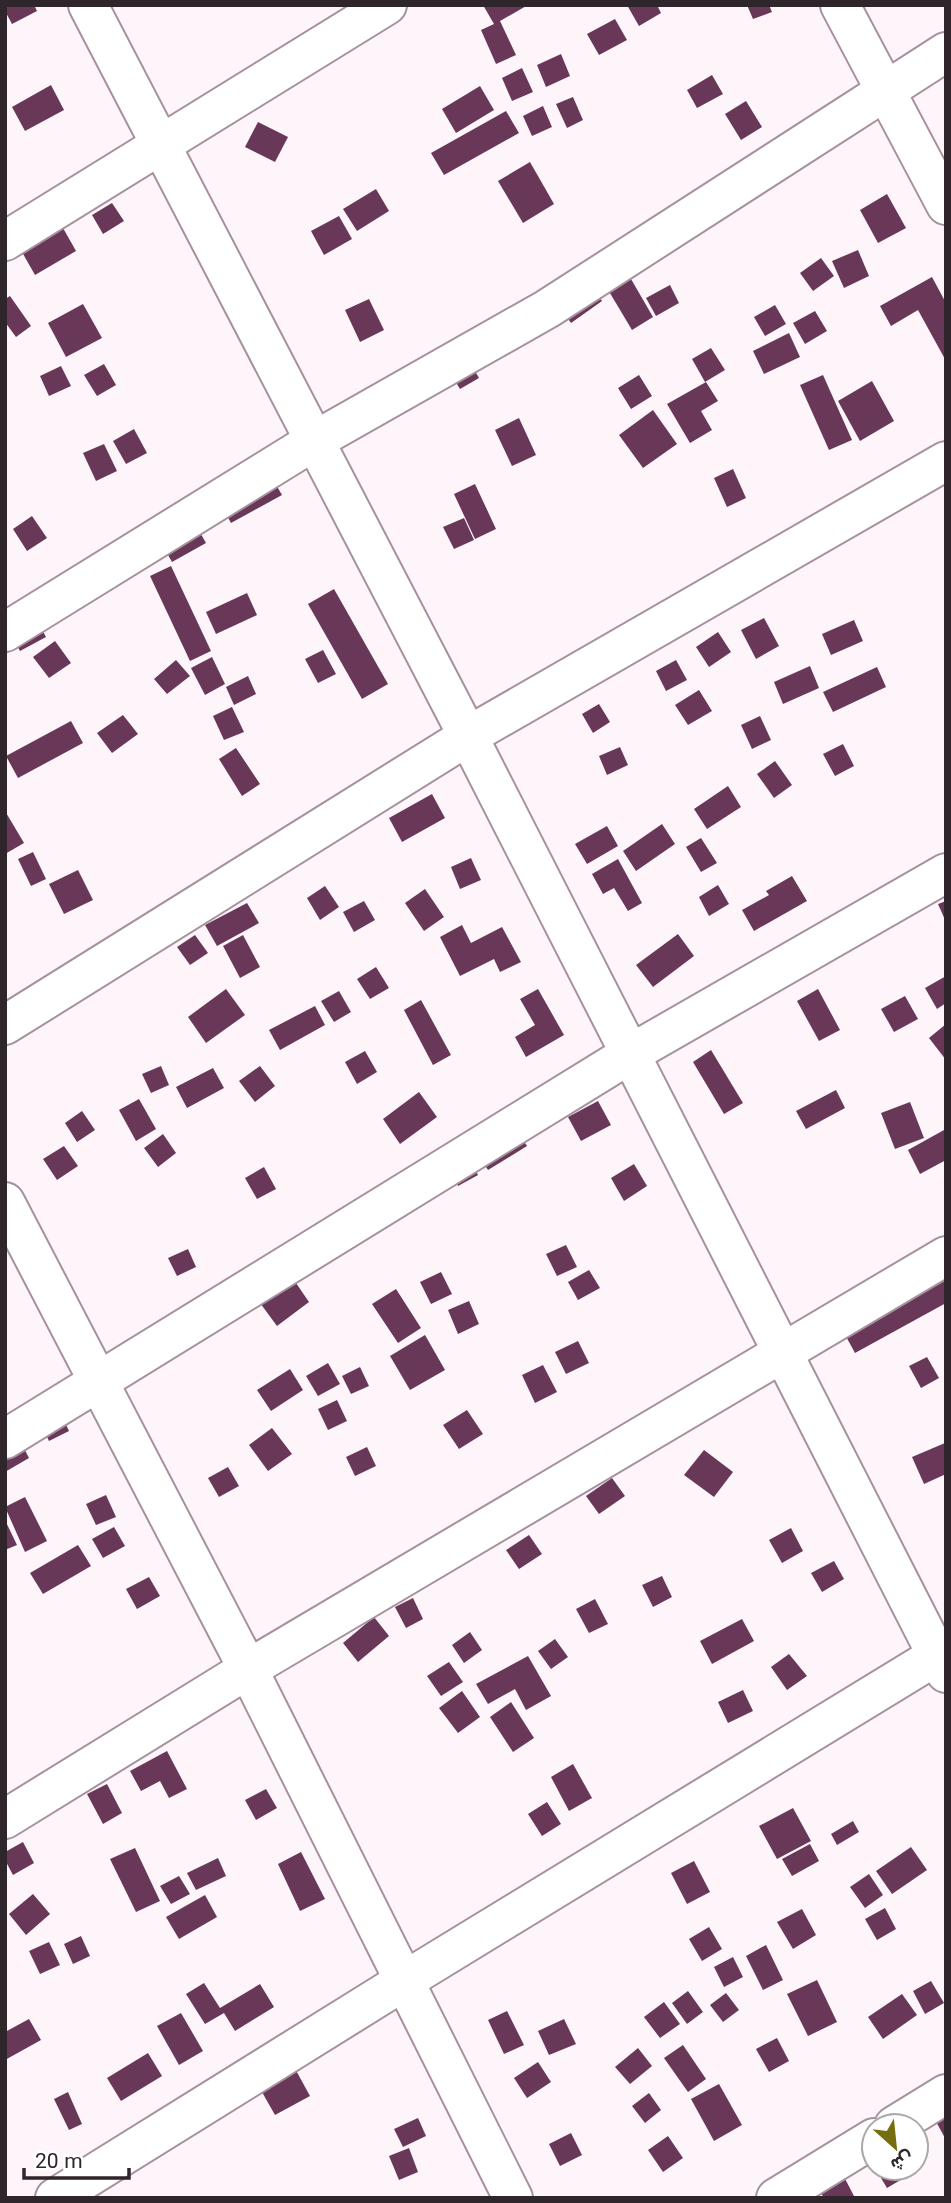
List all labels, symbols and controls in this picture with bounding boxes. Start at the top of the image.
north arrow [860,2112,930,2182]
scale bar [24,2136,130,2180]
text: ش [885,2142,918,2178]
text: 20 m [35,2146,83,2179]

